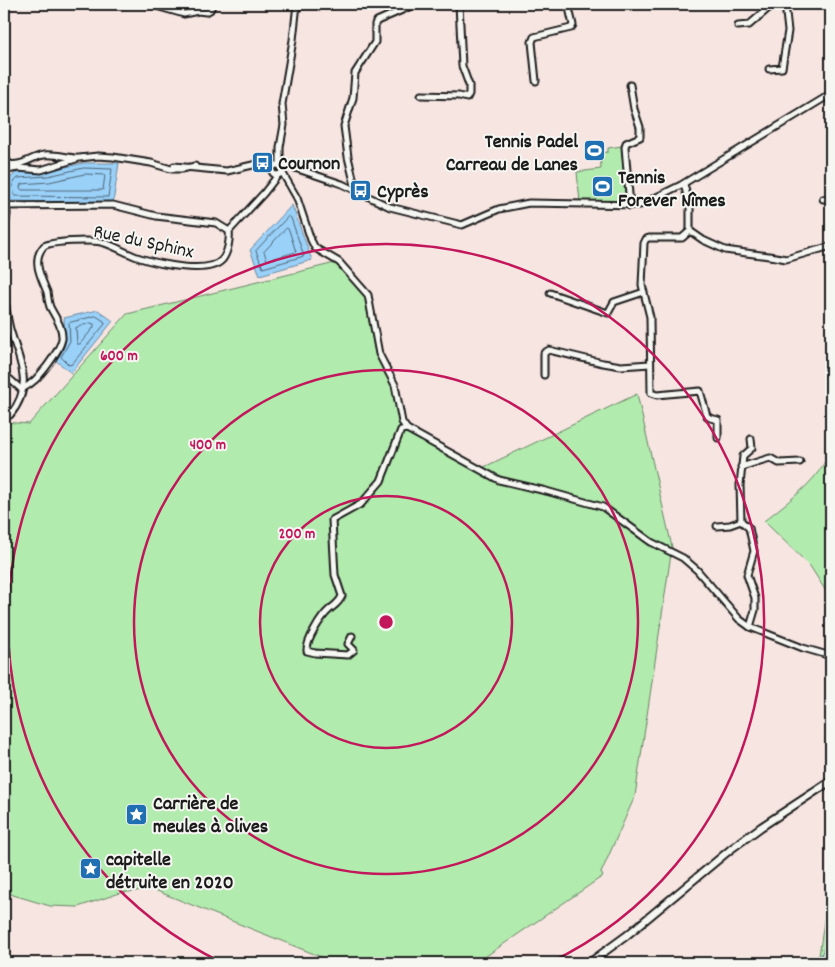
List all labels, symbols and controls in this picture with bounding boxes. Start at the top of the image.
place label: Tennis Padel Carreau de Lanes [446,129,578,180]
sports icon: Tennis Padel Carreau de Lanes [582,139,606,163]
bus stop icon: Cournon [250,150,274,174]
place label: Cournon [278,151,340,179]
place label: Tennis Forever Nîmes [618,165,726,216]
sports icon: Tennis Forever Nîmes [590,175,614,199]
bus stop icon: Cyprès [349,178,373,202]
place label: Cyprès [377,179,429,207]
street label: Rue du Sphinx [91,219,197,267]
text: 600 m [100,346,138,368]
text: 400 m [190,435,226,457]
text: 200 m [279,524,315,546]
centre of rings [377,613,395,631]
place label: Carrière de meules à olives [153,791,268,842]
place icon: Carrière de meules à olives [125,802,149,826]
place label: capitelle détruite en 2020 [106,847,234,898]
place icon: capitelle détruite en 2020 [78,857,102,881]

